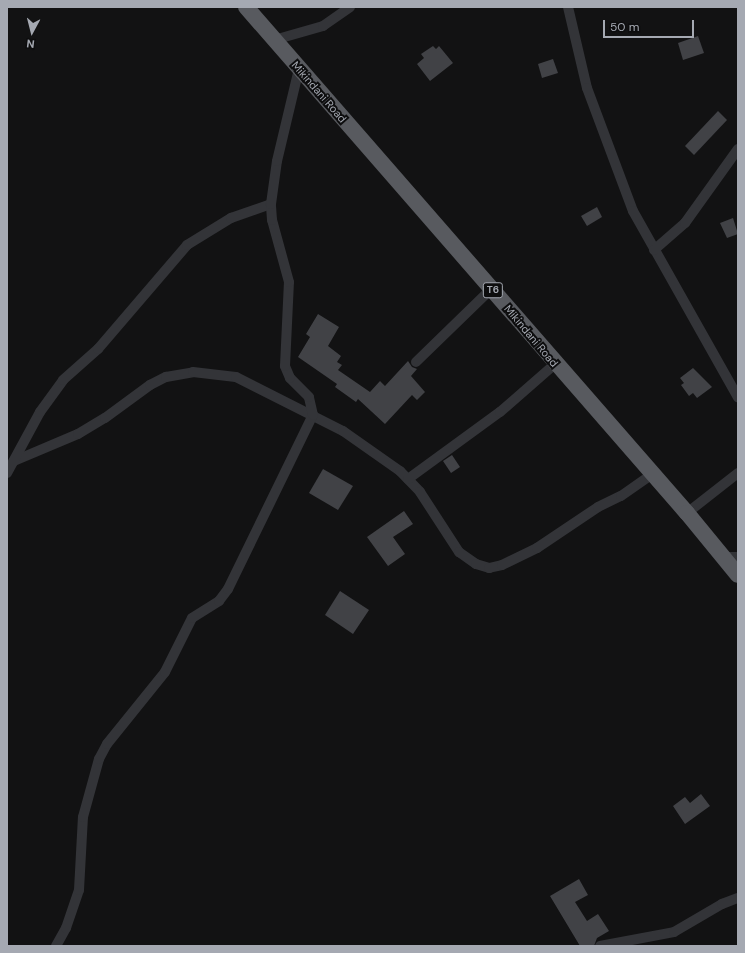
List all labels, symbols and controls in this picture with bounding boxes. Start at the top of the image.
north arrow [12,12,52,52]
scale bar [605,12,696,38]
text: 50 m [610,19,639,35]
text: N [26,36,35,51]
street label: Mikindani Road [289,59,349,125]
road number: T6 [482,282,504,298]
street label: Mikindani Road [501,302,561,370]

